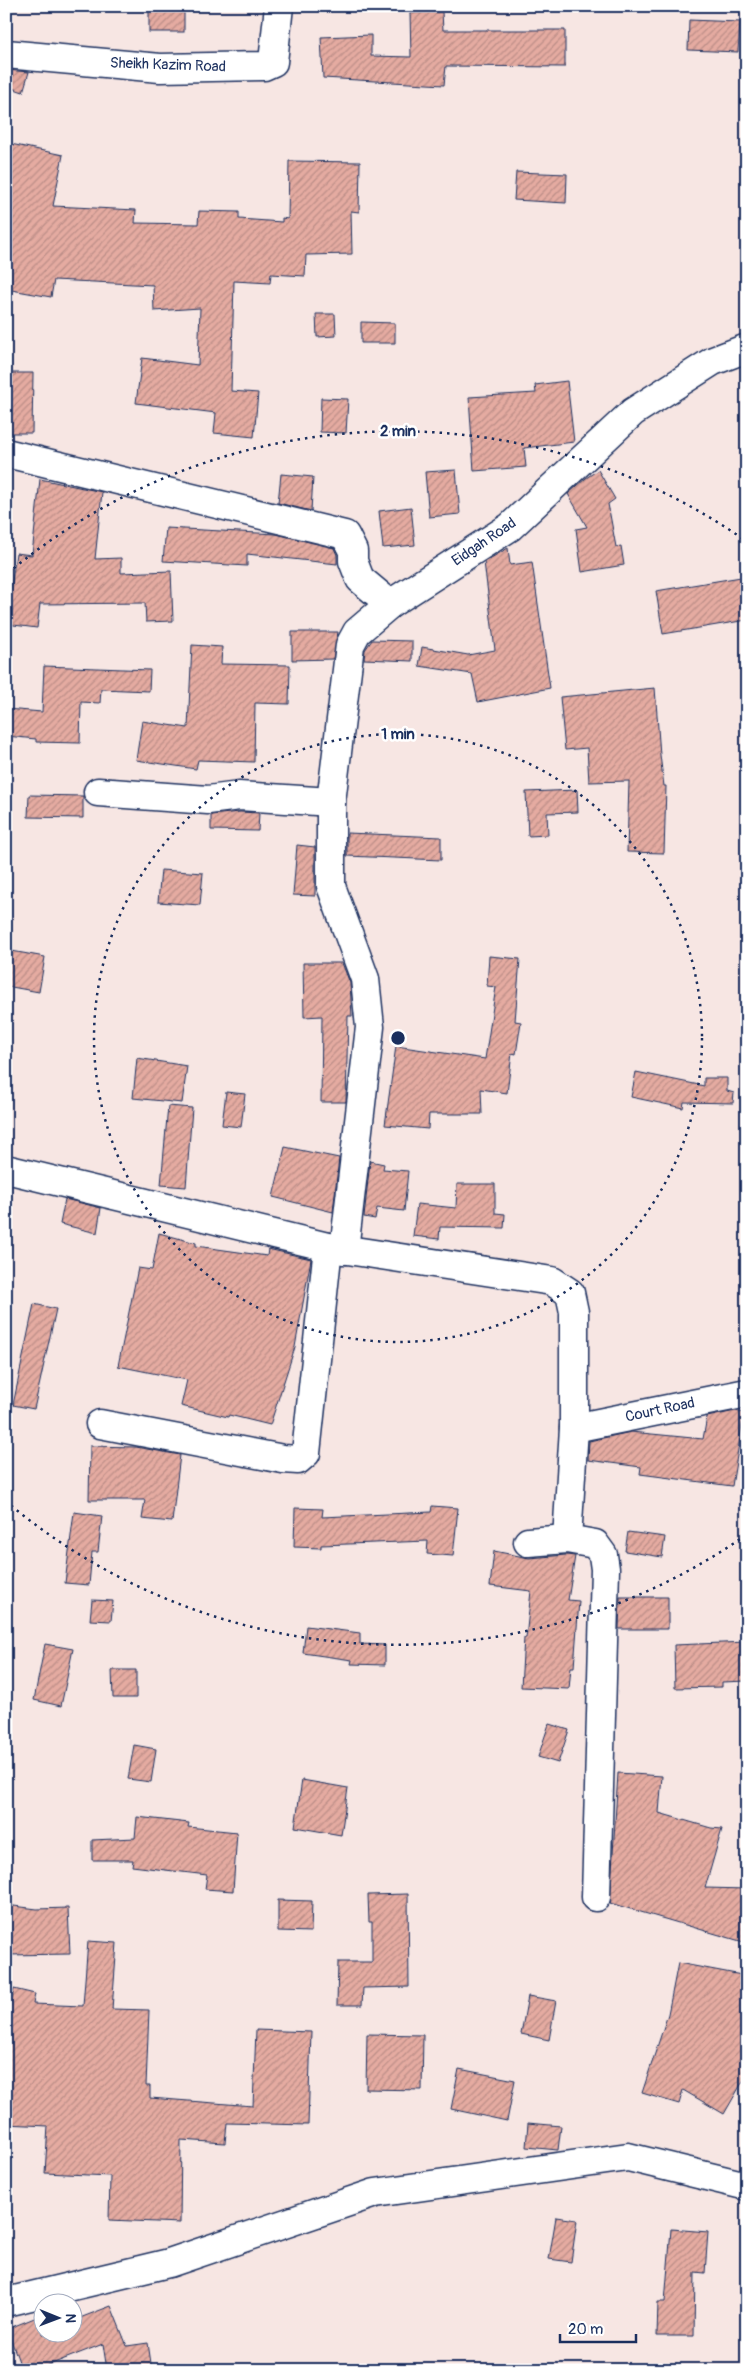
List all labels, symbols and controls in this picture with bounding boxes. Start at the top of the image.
street label: Sheikh Kazim Road [110,53,226,77]
text: 2 min [380,422,416,441]
street label: Eidgah Road [448,514,520,570]
text: 1 min [381,725,415,744]
centre of rings [389,1029,407,1047]
street label: Court Road [624,1393,696,1427]
north arrow [32,2294,82,2344]
scale bar [560,2311,637,2343]
text: N [62,2313,79,2323]
text: 20 m [568,2320,603,2339]

